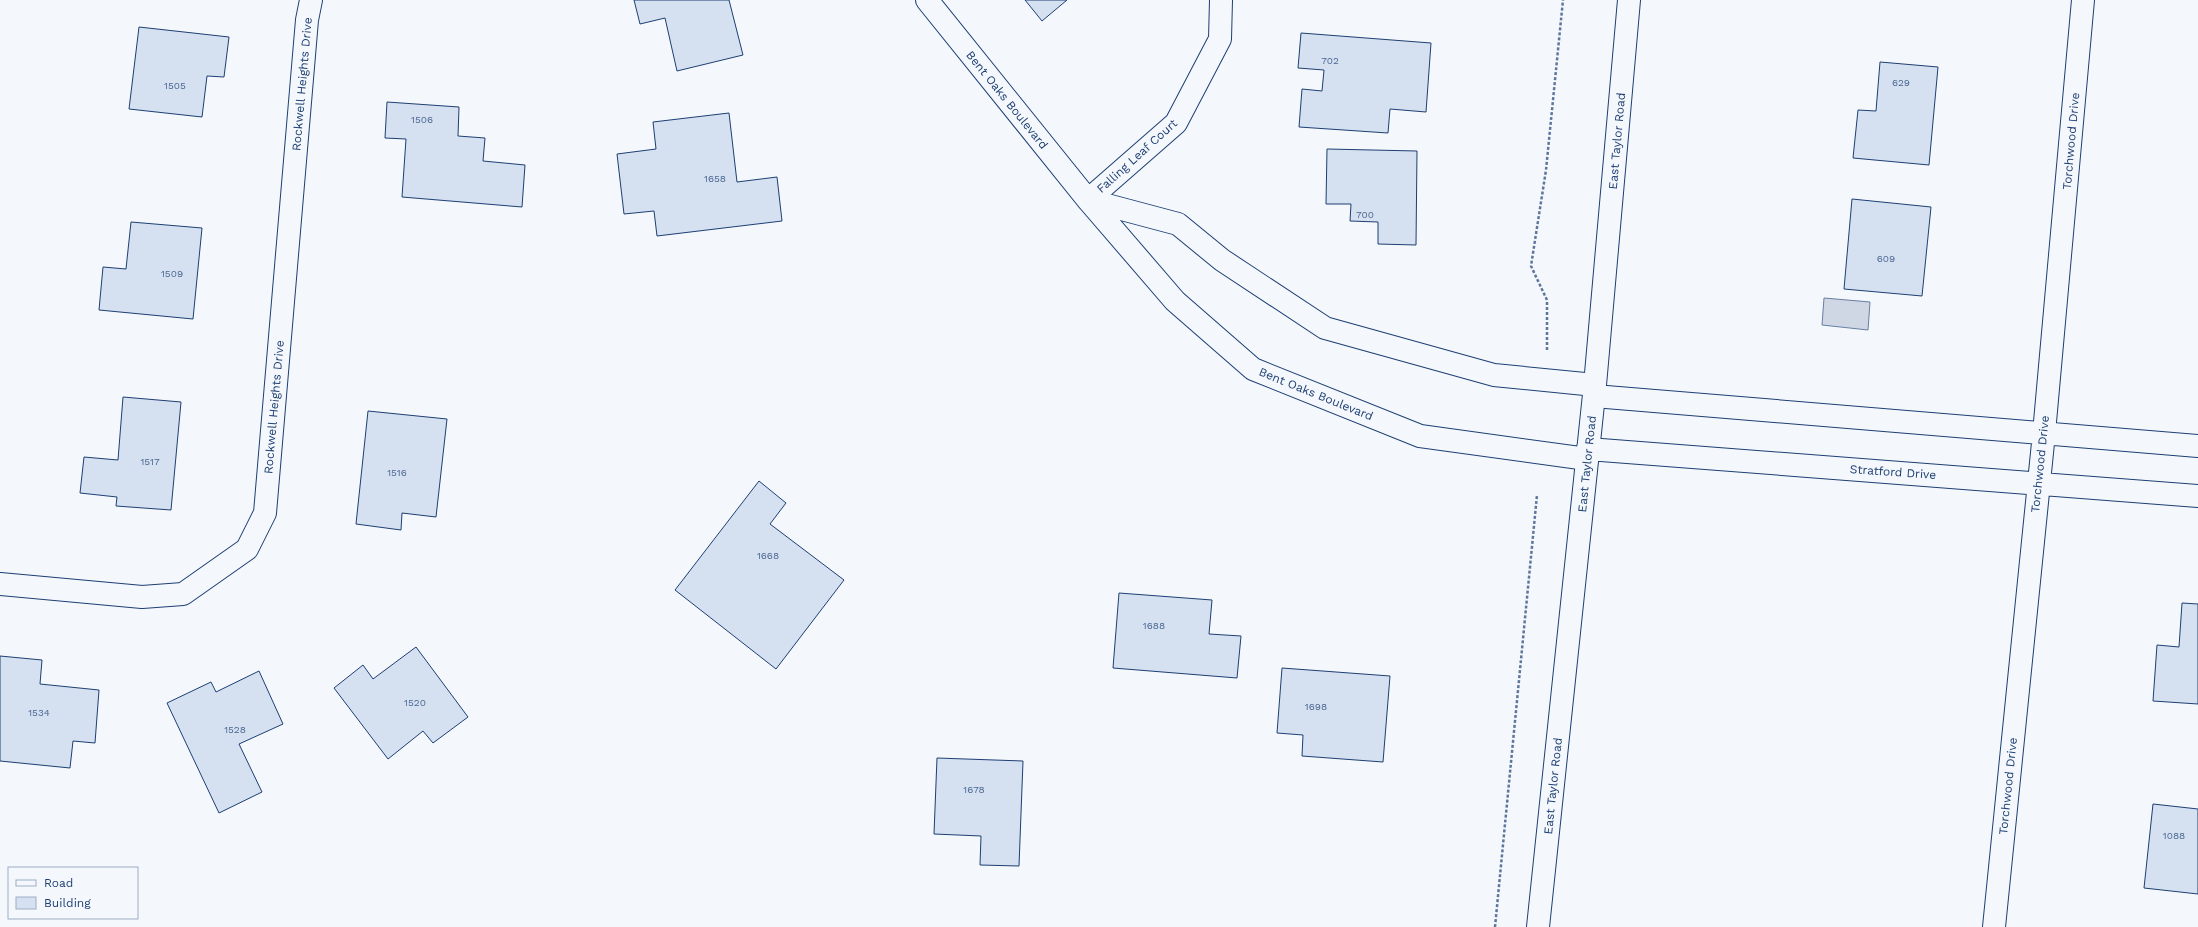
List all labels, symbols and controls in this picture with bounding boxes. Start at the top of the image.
street label: Rockwell Heights Drive [289,17,315,151]
street label: Bent Oaks Boulevard [963,48,1051,152]
house number: 702 [1321,55,1339,66]
house number: 629 [1892,77,1910,88]
house number: 1505 [164,80,186,91]
street label: East Taylor Road [1606,92,1628,190]
street label: Torchwood Drive [2060,92,2082,190]
house number: 1506 [411,114,433,125]
street label: Falling Leaf Court [1094,116,1180,196]
house number: 1658 [704,173,726,184]
house number: 700 [1356,209,1374,220]
house number: 609 [1877,253,1895,264]
house number: 1509 [161,268,183,279]
street label: Rockwell Heights Drive [261,340,287,474]
street label: Bent Oaks Boulevard [1257,365,1375,423]
street label: East Taylor Road [1575,415,1599,513]
street label: Torchwood Drive [2028,415,2052,513]
house number: 1517 [140,456,160,467]
street label: Stratford Drive [1849,462,1937,482]
house number: 1516 [387,467,407,478]
house number: 1668 [757,550,779,561]
house number: 1688 [1143,620,1165,631]
house number: 1520 [404,697,426,708]
house number: 1698 [1305,701,1327,712]
house number: 1534 [28,707,50,718]
house number: 1528 [224,724,246,735]
street label: East Taylor Road [1541,737,1565,835]
street label: Torchwood Drive [1996,737,2020,835]
house number: 1678 [963,784,985,795]
house number: 1088 [2163,830,2185,841]
legend [8,867,138,919]
text: Road [44,876,73,890]
text: Building [44,896,91,910]

